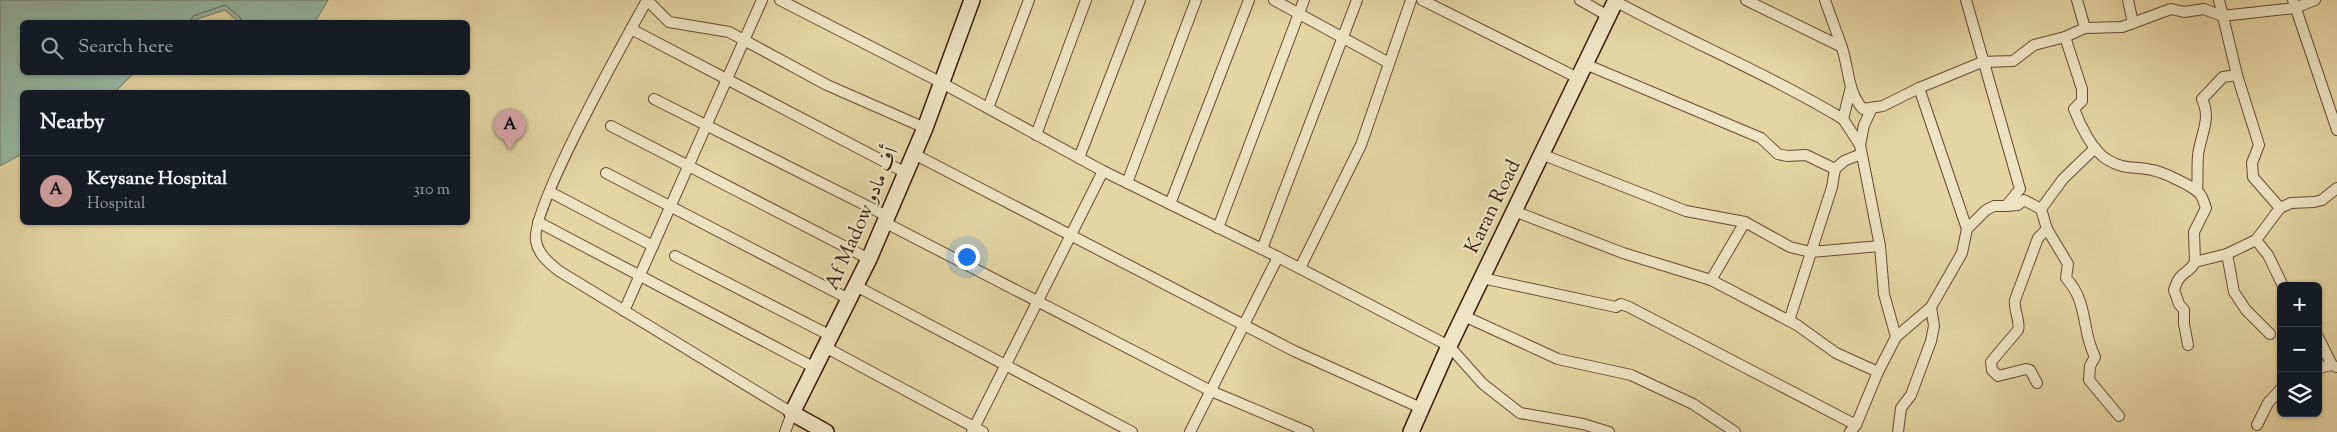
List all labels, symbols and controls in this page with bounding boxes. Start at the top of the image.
search box [20,20,470,75]
icon: search [38,34,66,62]
text: Search here [78,34,173,61]
text: Nearby [40,108,105,138]
pin: A [494,109,526,150]
street label: Af Madow أف مادو [817,142,908,295]
street label: Karan Road [1459,155,1529,259]
text: Keysane Hospital [87,166,227,193]
text: A [50,179,63,202]
text: 310 m [413,179,450,202]
text: Hospital [87,193,145,216]
your location [954,244,980,270]
map controls [2277,282,2322,417]
button: + [2277,282,2322,327]
button: − [2277,327,2322,372]
button: layers [2277,372,2322,417]

